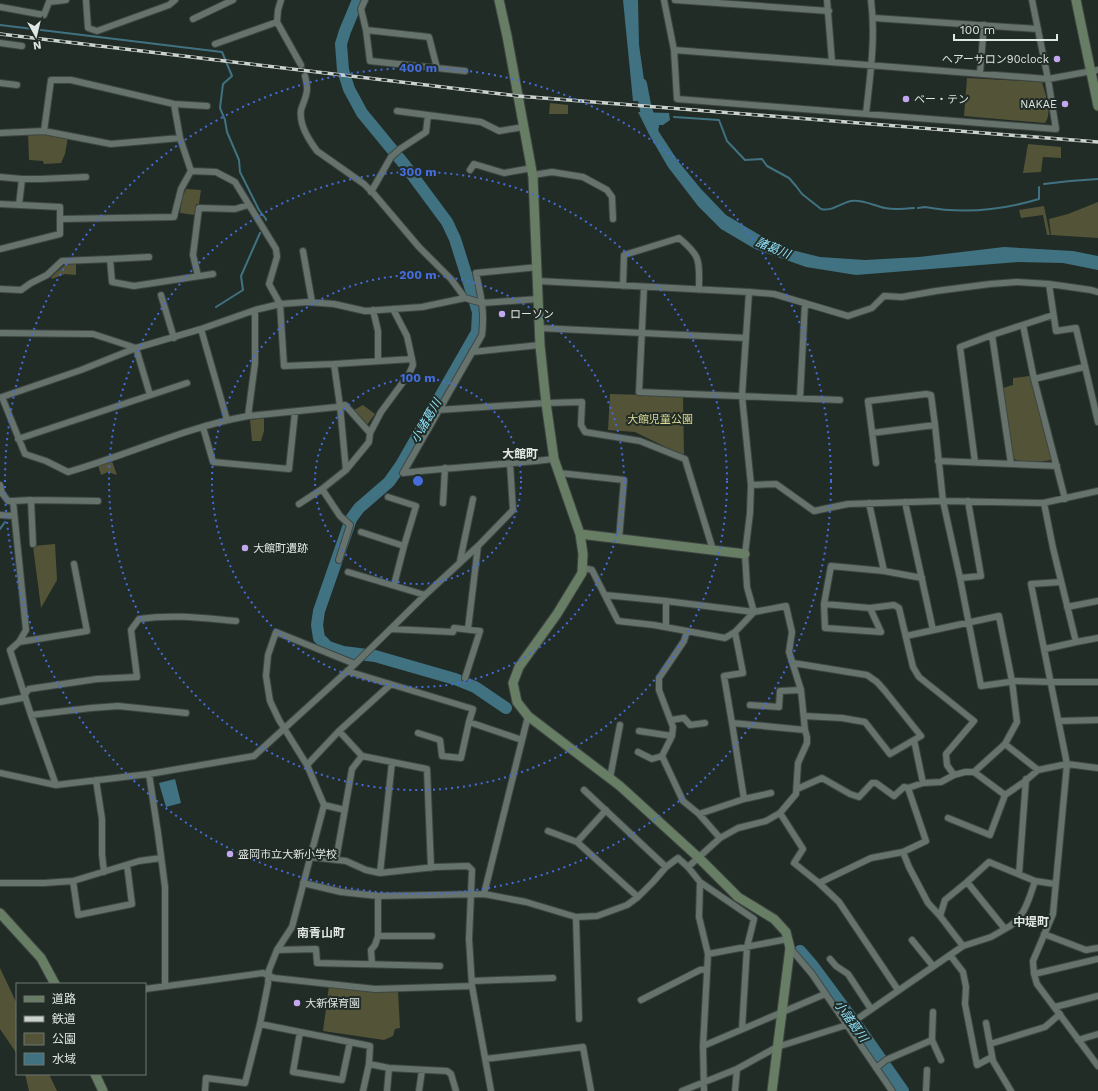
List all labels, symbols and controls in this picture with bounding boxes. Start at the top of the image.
north arrow [16,16,56,56]
scale bar [954,16,1057,42]
text: 100 m [960,23,995,37]
text: N [32,38,42,52]
place label: ヘアーサロン90clock [942,53,1049,66]
marker: ヘアーサロン90clock [1052,54,1062,64]
text: 400 m [399,61,437,75]
place label: ベー・テン [914,93,969,106]
marker: ベー・テン [901,94,911,104]
place label: NAKAE [1020,98,1057,111]
marker: NAKAE [1060,99,1070,109]
text: 300 m [399,165,437,179]
water label: 諸葛川 [754,235,794,262]
text: 200 m [399,268,437,282]
place label: ローソン [510,308,554,321]
marker: ローソン [497,309,507,319]
text: 100 m [400,371,436,385]
water label: 小諸葛川 [408,395,445,445]
park label: 大館児童公園 [627,413,693,426]
district label: 大館町 [502,447,538,461]
centre of rings [411,474,425,488]
place label: 大館町遺跡 [253,542,308,555]
marker: 大館町遺跡 [240,543,250,553]
place label: 盛岡市立大新小学校 [238,848,337,861]
marker: 盛岡市立大新小学校 [225,849,235,859]
district label: 中堤町 [1013,915,1049,929]
district label: 南青山町 [297,926,345,940]
legend [16,983,146,1075]
text: 道路 [52,992,76,1006]
place label: 大新保育園 [305,997,360,1010]
water label: 小諸葛川 [831,997,872,1046]
marker: 大新保育園 [292,998,302,1008]
text: 鉄道 [52,1012,76,1026]
text: 公園 [52,1032,76,1046]
text: 水域 [52,1052,76,1066]

